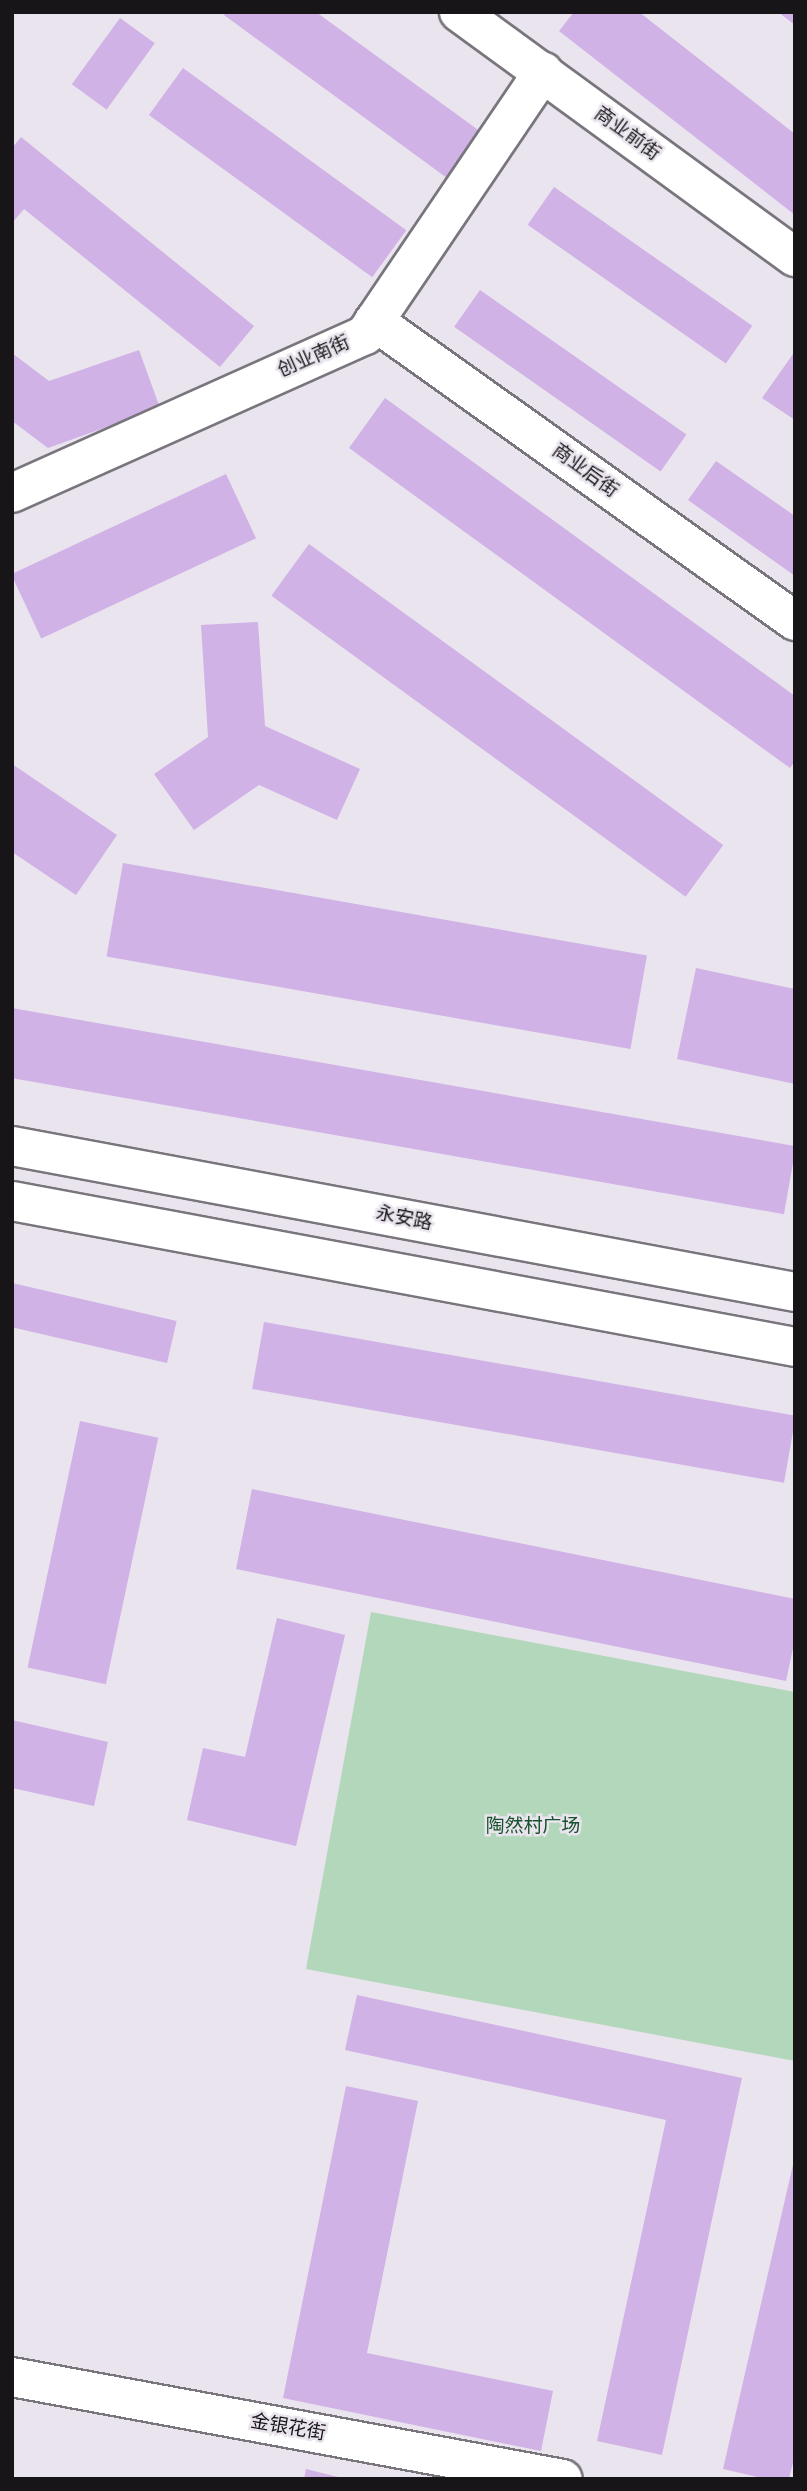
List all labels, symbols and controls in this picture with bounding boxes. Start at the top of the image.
street label: 商业前街 [590,102,664,166]
street label: 创业南街 [275,331,353,383]
street label: 商业后街 [548,439,622,503]
street label: 永安路 [374,1202,434,1236]
park label: 陶然村广场 [486,1816,580,1838]
street label: 金银花街 [249,2410,327,2446]

